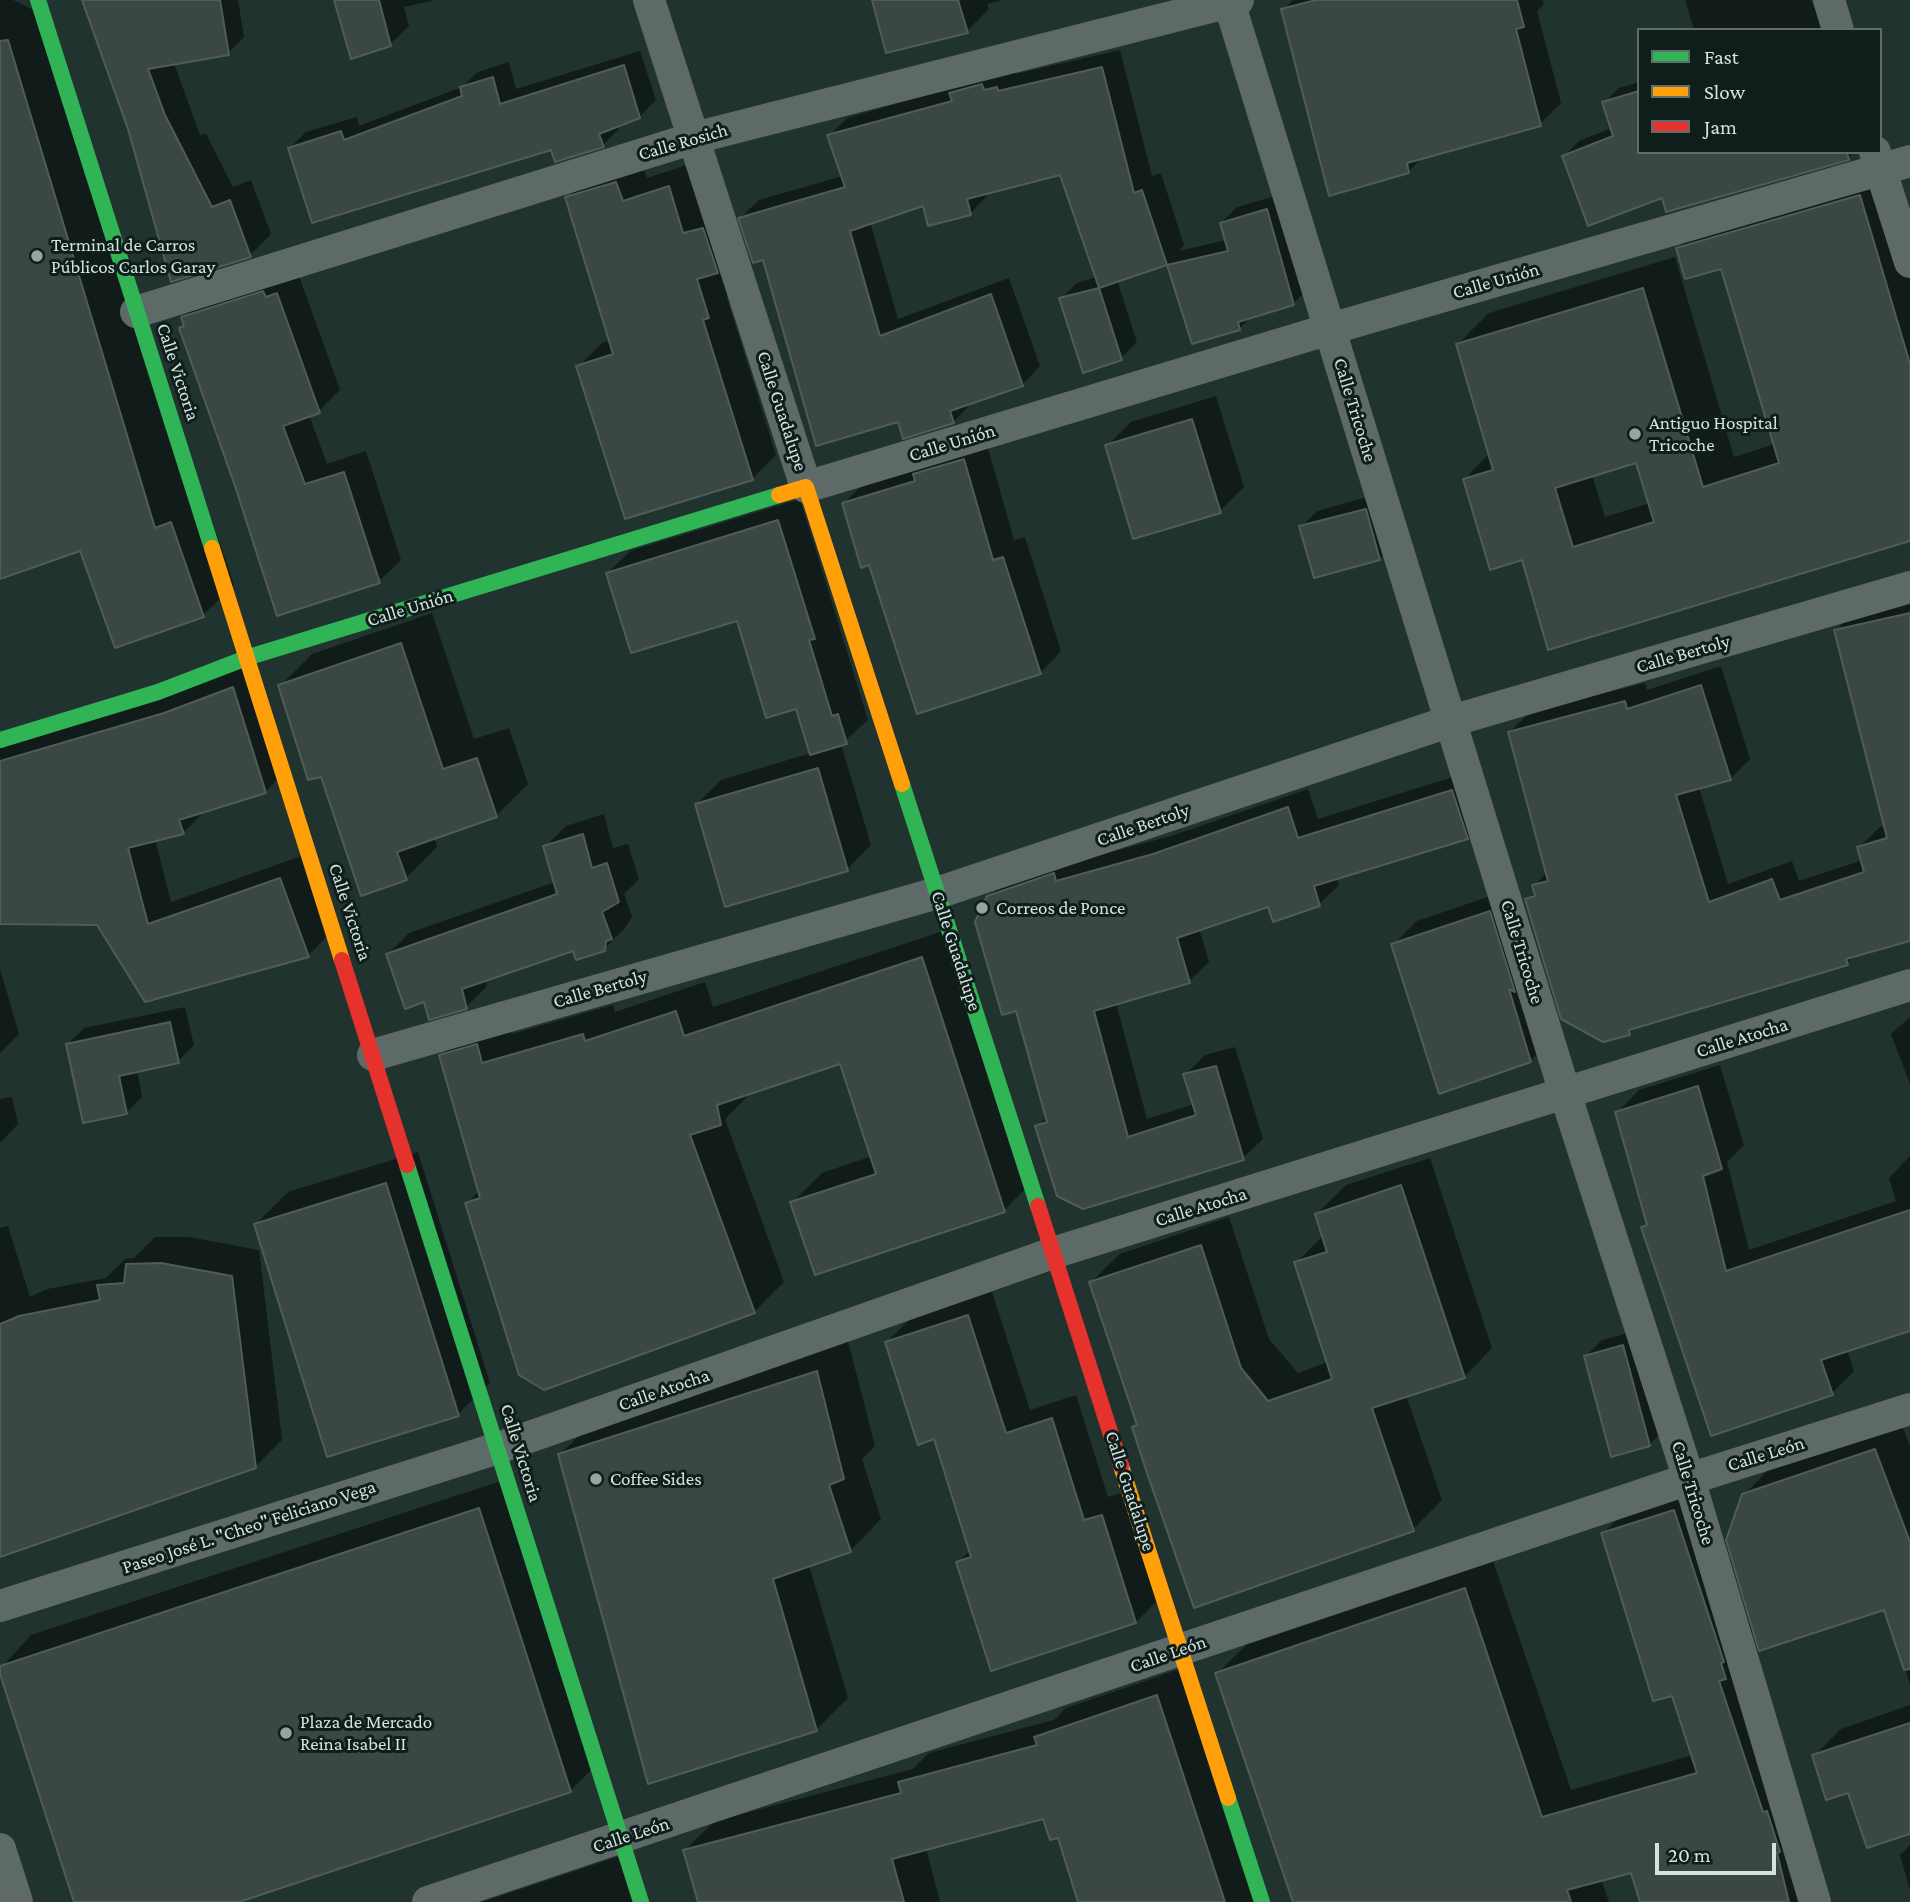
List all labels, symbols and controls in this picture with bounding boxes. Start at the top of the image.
legend [1637,28,1882,154]
text: Fast [1704,45,1739,69]
text: Slow [1704,80,1745,104]
text: Jam [1704,115,1737,139]
street label: Calle Rosich [636,118,730,166]
place label: Terminal de Carros Públicos Carlos Garay [51,234,215,278]
marker: Terminal de Carros Públicos Carlos Garay [29,248,45,264]
street label: Calle Unión [1450,258,1542,304]
street label: Calle Victoria [152,320,204,424]
street label: Calle Guadalupe [752,348,812,474]
street label: Calle Tricoche [1328,355,1382,465]
place label: Antiguo Hospital Tricoche [1649,412,1778,456]
street label: Calle Unión [906,419,998,467]
marker: Antiguo Hospital Tricoche [1627,426,1643,442]
street label: Calle Unión [364,584,456,632]
street label: Calle Bertoly [1633,630,1733,678]
street label: Calle Bertoly [1094,798,1192,852]
street label: Calle Victoria [324,860,376,964]
street label: Calle Guadalupe [926,888,986,1014]
place label: Correos de Ponce [996,897,1125,919]
street label: Calle Tricoche [1495,897,1549,1007]
marker: Correos de Ponce [974,900,990,916]
street label: Calle Bertoly [550,965,650,1013]
street label: Calle Atocha [1693,1013,1791,1063]
street label: Calle Atocha [1152,1182,1250,1232]
street label: Calle Atocha [615,1364,713,1416]
street label: Calle Victoria [495,1401,547,1505]
street label: Calle Guadalupe [1100,1428,1160,1554]
street label: Calle León [1725,1432,1807,1476]
street label: Calle Tricoche [1666,1438,1720,1548]
place label: Coffee Sides [610,1468,702,1490]
marker: Coffee Sides [588,1471,604,1487]
street label: Paseo José L. "Cheo" Feliciano Vega [119,1475,379,1579]
street label: Calle León [1127,1630,1209,1678]
place label: Plaza de Mercado Reina Isabel II [300,1711,432,1755]
marker: Plaza de Mercado Reina Isabel II [278,1725,294,1741]
street label: Calle León [590,1812,672,1858]
scale bar [1658,1828,1779,1872]
text: 20 m [1668,1843,1711,1867]

